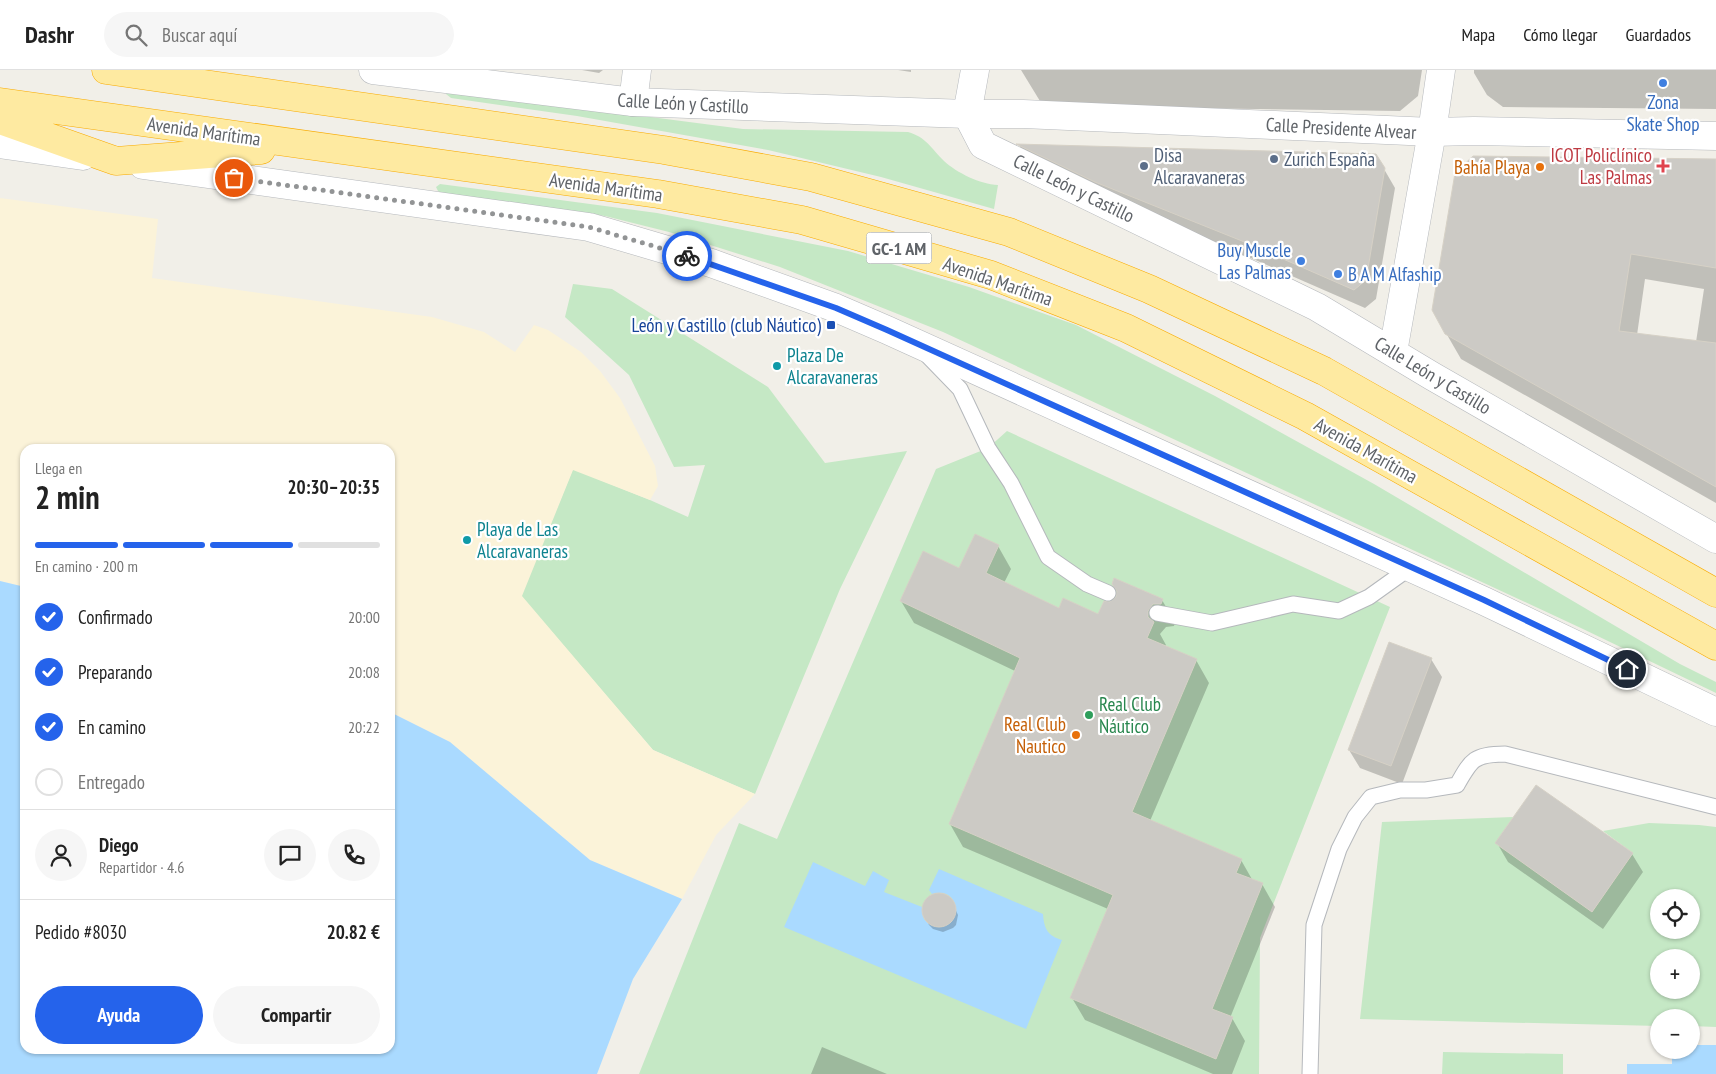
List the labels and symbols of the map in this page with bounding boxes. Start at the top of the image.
marker: Zona Skate Shop [1657,77,1669,89]
street label: Calle León y Castillo [617,88,749,118]
place label: Zona Skate Shop [1626,90,1700,136]
street label: Avenida Marítima [146,111,262,151]
street label: Calle Presidente Alvear [1265,112,1418,144]
place label: Disa Alcaravaneras [1154,143,1245,189]
place label: ICOT Policlínico Las Palmas [1550,143,1652,189]
place label: Zurich España [1284,147,1375,171]
street label: Calle León y Castillo [1010,148,1138,228]
marker: Zurich España [1268,153,1280,165]
place label: Bahía Playa [1454,155,1530,179]
pin [213,157,255,199]
marker: ICOT Policlínico Las Palmas [1656,159,1670,173]
marker: Disa Alcaravaneras [1138,160,1150,172]
marker: Bahía Playa [1534,161,1546,173]
street label: Avenida Marítima [548,167,664,207]
courier [662,231,712,281]
road number: GC-1 AM [866,232,932,264]
place label: Buy Muscle Las Palmas [1217,238,1291,284]
street label: Avenida Marítima [940,251,1056,311]
marker: Buy Muscle Las Palmas [1295,255,1307,267]
place label: B A M Alfaship [1348,262,1442,286]
marker: B A M Alfaship [1332,268,1344,280]
place label: León y Castillo (club Náutico) [632,313,822,337]
marker: León y Castillo (club Náutico) [825,319,837,331]
street label: Calle León y Castillo [1370,331,1496,419]
place label: Plaza De Alcaravaneras [787,343,878,389]
marker: Plaza De Alcaravaneras [771,360,783,372]
street label: Avenida Marítima [1310,412,1422,488]
place label: Playa de Las Alcaravaneras [477,517,568,563]
marker: Playa de Las Alcaravaneras [461,534,473,546]
pin [1606,648,1648,690]
place label: Real Club Náutico [1099,692,1161,738]
marker: Real Club Náutico [1083,709,1095,721]
place label: Real Club Nautico [1004,712,1066,758]
marker: Real Club Nautico [1070,729,1082,741]

